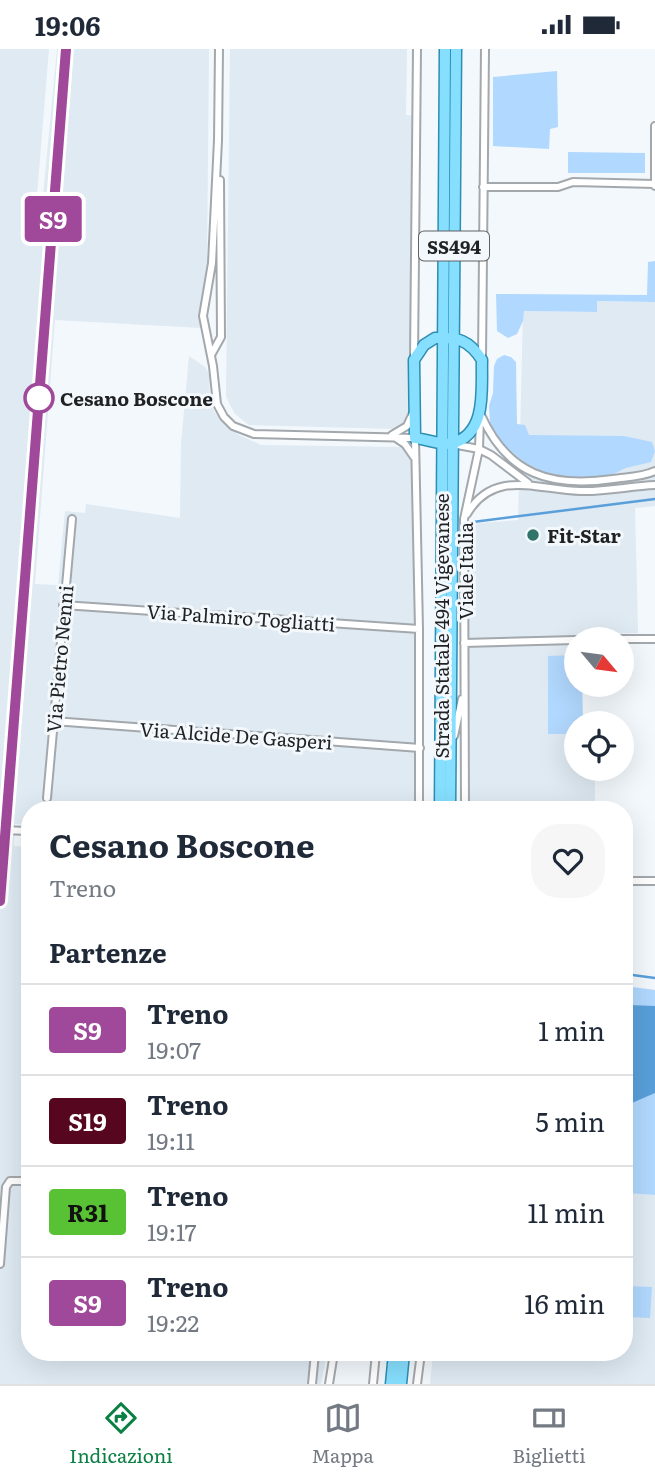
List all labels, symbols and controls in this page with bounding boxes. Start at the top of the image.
text: 19:06 [35,5,101,44]
line badge: S9 [22,196,84,242]
text: S9 [39,201,67,236]
road number: SS494 [419,231,489,261]
marker: Cesano Boscone [24,383,54,413]
place label: Cesano Boscone [60,384,213,412]
street label: Strada Statale 494 Vigevanese [427,493,455,759]
street label: Viale Italia [451,521,479,620]
place label: Fit-Star [547,521,622,549]
marker: Fit-Star [525,527,541,543]
street label: Via Pietro Nenni [39,584,79,734]
street label: Via Palmiro Togliatti [146,596,336,638]
north arrow [564,627,634,697]
map controls [564,627,634,781]
button: locate [564,711,634,781]
street label: Via Alcide De Gasperi [139,714,333,756]
text: Cesano Boscone [49,819,315,868]
button: heart [531,824,605,898]
text: Treno [49,870,116,904]
text: Partenze [49,932,167,971]
text: Treno [147,993,228,1032]
text: 1 min [538,1010,605,1049]
text: S9 [73,1012,102,1047]
text: 19:07 [147,1032,201,1066]
text: Treno [147,1084,228,1123]
text: 5 min [536,1101,605,1140]
text: S19 [68,1103,107,1138]
text: 19:11 [147,1123,195,1157]
text: Treno [147,1175,228,1214]
text: 11 min [528,1192,605,1231]
text: R31 [67,1194,108,1229]
text: 19:17 [147,1214,196,1248]
text: Treno [147,1266,228,1305]
text: 16 min [524,1283,605,1322]
text: S9 [73,1285,102,1320]
text: 19:22 [147,1305,199,1339]
tab: Indicazioni [69,1399,173,1469]
tab: Mappa [311,1399,374,1469]
tab: Biglietti [512,1399,586,1469]

